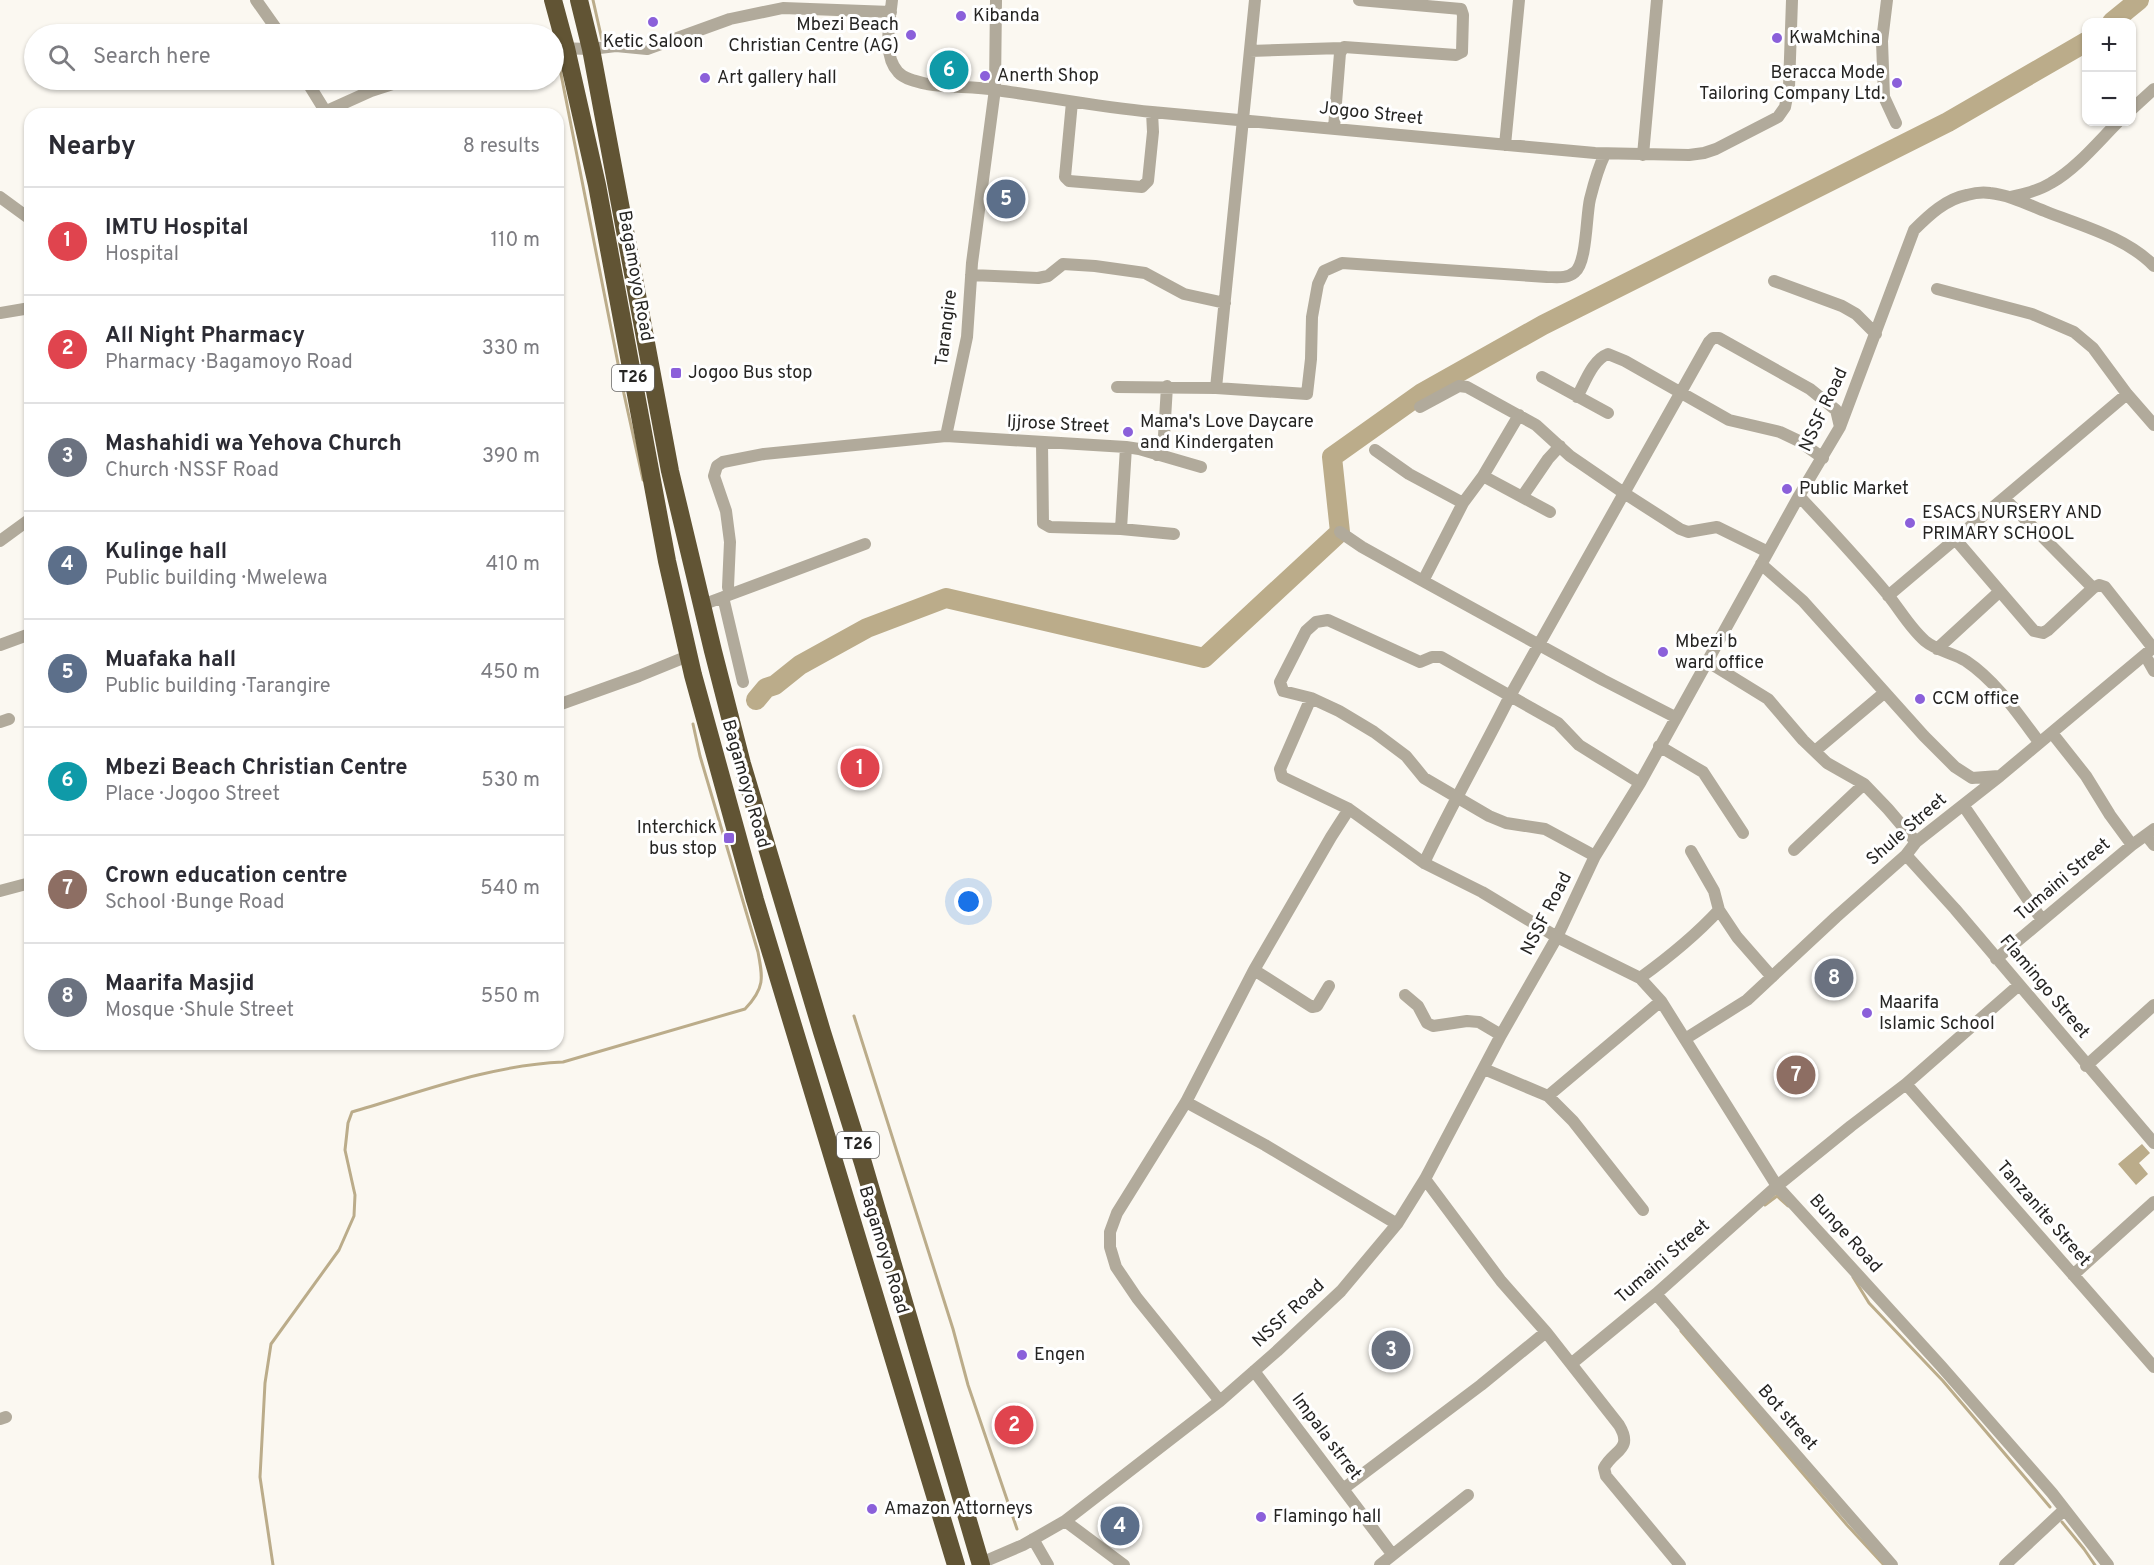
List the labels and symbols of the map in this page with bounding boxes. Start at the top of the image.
place label: Kibanda [973,5,1040,28]
marker: Kibanda [954,9,968,23]
place label: Mbezi Beach Christian Centre (AG) [728,14,899,58]
marker: Ketic Saloon [646,15,660,29]
place label: KwaMchina [1789,27,1880,50]
marker: Mbezi Beach Christian Centre (AG) [904,28,918,42]
place label: Ketic Saloon [603,31,703,54]
marker: KwaMchina [1770,31,1784,45]
pin: 6 [930,48,968,92]
place label: Beracca Mode Tailoring Company Ltd. [1699,62,1885,106]
place label: Anerth Shop [997,65,1099,88]
place label: Art gallery hall [717,67,837,90]
marker: Anerth Shop [978,69,992,83]
marker: Art gallery hall [698,71,712,85]
marker: Beracca Mode Tailoring Company Ltd. [1890,76,1904,90]
street label: Jogoo Street [1318,97,1424,131]
pin: 5 [986,176,1026,222]
street label: Bagamoyo Road [612,209,658,343]
street label: Tarangire [931,289,963,367]
place label: Jogoo Bus stop [688,362,812,385]
street label: NSSF Road [1794,364,1854,456]
road number: T26 [612,365,654,391]
marker: Jogoo Bus stop [669,366,683,380]
street label: Ijjrose Street [1006,411,1110,439]
place label: Mama's Love Daycare and Kindergaten [1140,411,1314,455]
marker: Mama's Love Daycare and Kindergaten [1121,425,1135,439]
place label: Public Market [1799,478,1909,501]
marker: Public Market [1780,482,1794,496]
place label: ESACS NURSERY AND PRIMARY SCHOOL [1922,502,2102,546]
marker: ESACS NURSERY AND PRIMARY SCHOOL [1903,516,1917,530]
place label: Mbezi b ward office [1675,631,1764,675]
marker: Mbezi b ward office [1656,645,1670,659]
place label: CCM office [1932,688,2019,711]
marker: CCM office [1913,692,1927,706]
street label: Bagamoyo Road [716,717,774,851]
pin: 1 [840,746,880,790]
street label: Shule Street [1862,789,1952,871]
place label: Interchick bus stop [637,817,717,861]
marker: Interchick bus stop [722,831,736,845]
street label: Tumaini Street [2010,833,2116,927]
street label: NSSF Road [1516,869,1578,959]
your location [954,887,983,916]
street label: Flamingo Street [1994,930,2094,1044]
pin: 8 [1814,956,1854,1000]
place label: Maarifa Islamic School [1879,992,1995,1036]
marker: Maarifa Islamic School [1860,1006,1874,1020]
pin: 7 [1776,1052,1816,1098]
road number: T26 [837,1132,879,1158]
street label: Tanzanite Street [1991,1156,2095,1272]
street label: Bagamoyo Road [853,1183,913,1317]
street label: Bunge Road [1804,1190,1886,1278]
street label: Tumaini Street [1611,1215,1715,1309]
street label: NSSF Road [1248,1275,1330,1353]
pin: 3 [1372,1328,1410,1372]
place label: Engen [1034,1344,1085,1367]
marker: Engen [1015,1348,1029,1362]
street label: Bot street [1752,1380,1822,1456]
street label: Impala strret [1286,1389,1366,1485]
pin: 2 [994,1402,1034,1448]
place label: Amazon Attorneys [884,1498,1033,1521]
marker: Amazon Attorneys [865,1502,879,1516]
pin: 4 [1100,1504,1140,1549]
place label: Flamingo hall [1273,1506,1381,1529]
marker: Flamingo hall [1254,1510,1268,1524]

